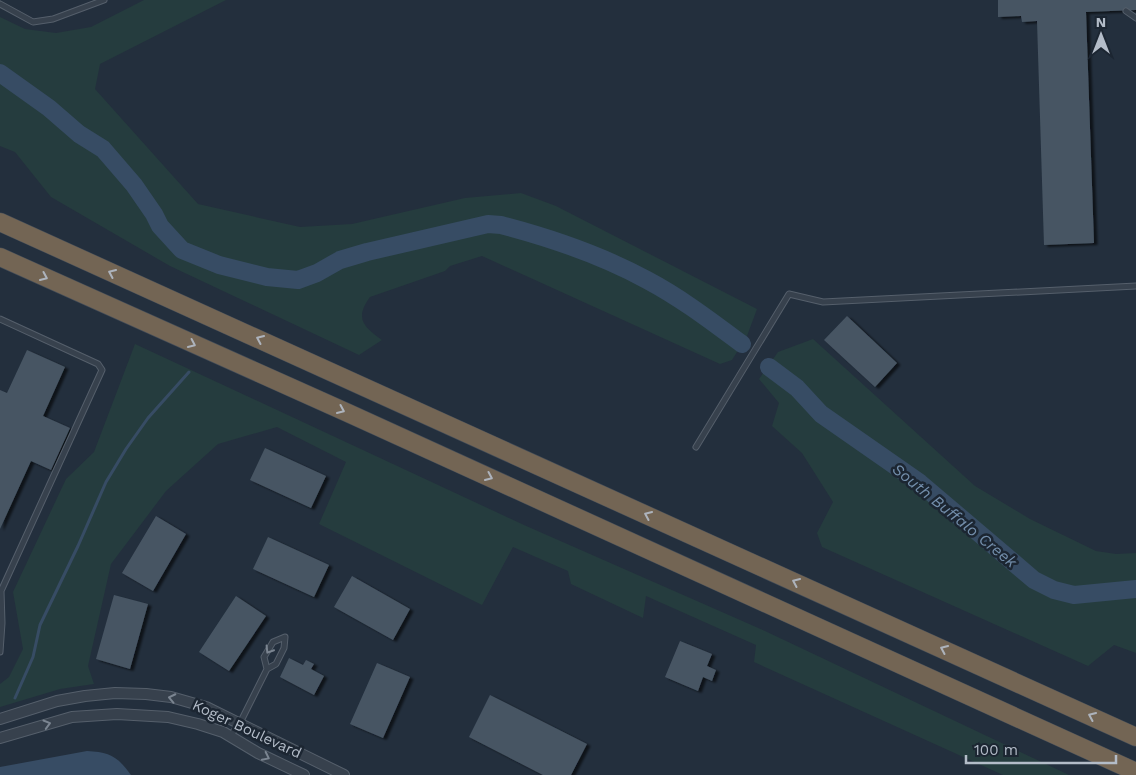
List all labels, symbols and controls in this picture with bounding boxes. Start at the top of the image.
north arrow [1076,10,1126,60]
text: N [1096,14,1106,30]
one-way arrow [108,268,117,279]
one-way arrow [39,271,48,281]
one-way arrow [256,335,265,346]
one-way arrow [187,338,196,349]
one-way arrow [336,404,345,415]
water label: South Buffalo Creek [889,459,1022,572]
one-way arrow [484,471,493,482]
one-way arrow [644,511,653,521]
one-way arrow [792,578,801,588]
one-way arrow [266,644,275,653]
one-way arrow [940,645,949,656]
one-way arrow [168,693,177,704]
street label: Koger Boulevard [190,696,304,762]
one-way arrow [1088,712,1097,723]
one-way arrow [42,720,50,730]
scale bar [966,732,1116,764]
text: 100 m [974,741,1018,759]
one-way arrow [261,751,270,761]

